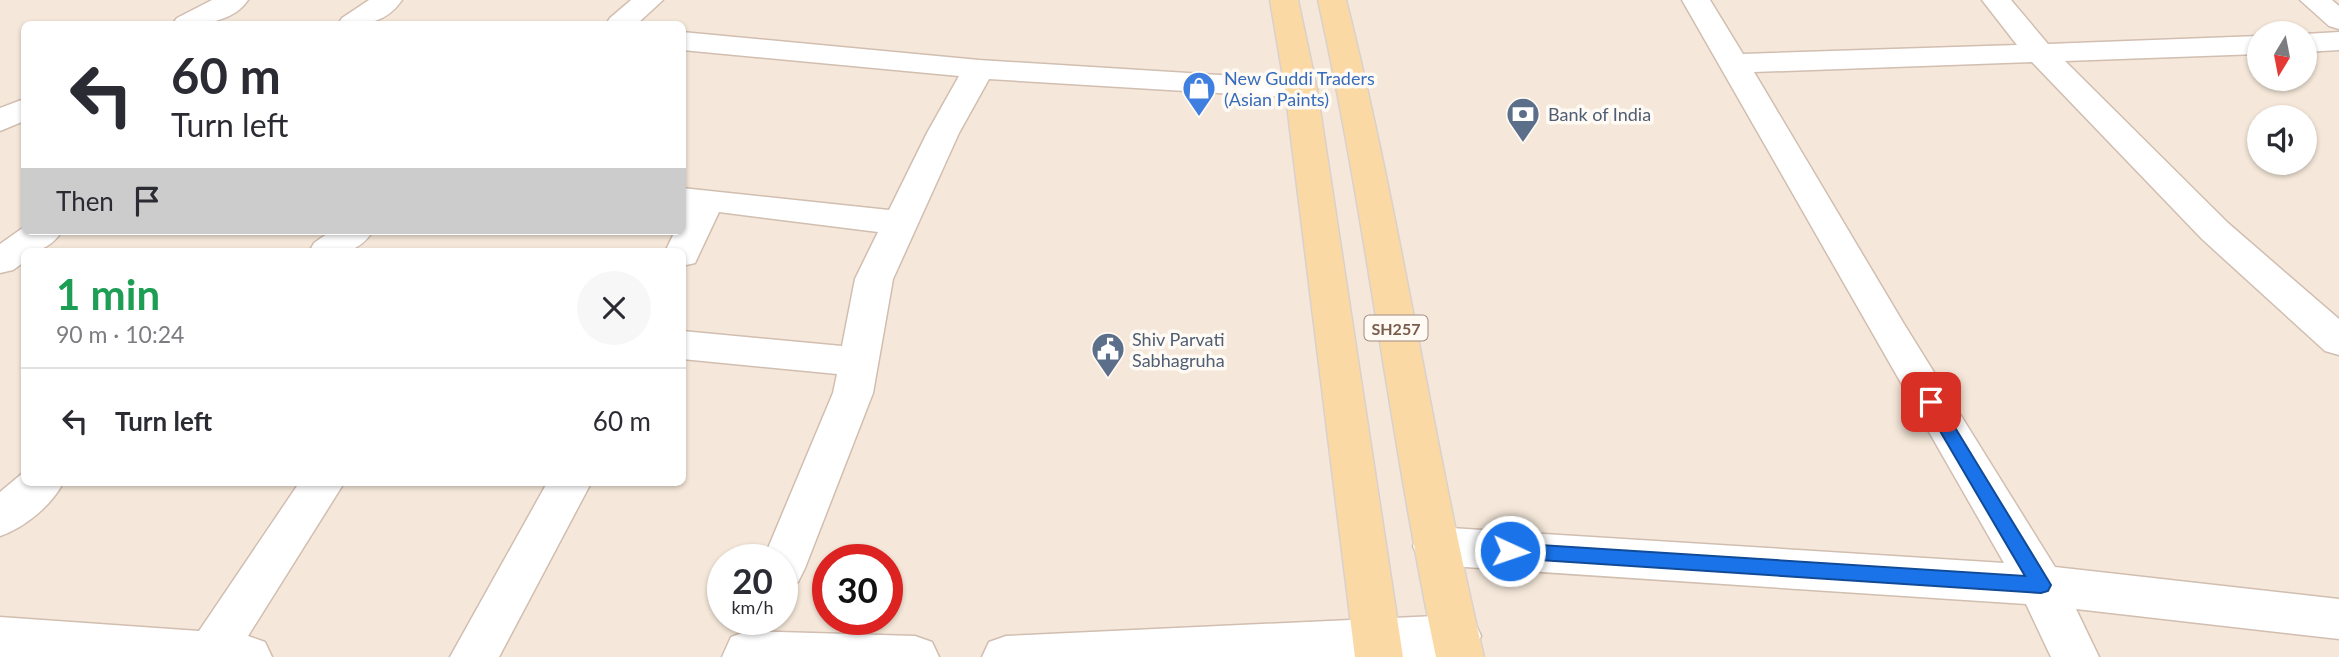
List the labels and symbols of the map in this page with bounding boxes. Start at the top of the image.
north arrow [2247,21,2317,91]
place label: New Guddi Traders (Asian Paints) [1224,67,1375,110]
shop icon: New Guddi Traders (Asian Paints) [1180,69,1218,118]
bank icon: Bank of India [1504,95,1542,144]
place label: Bank of India [1548,103,1651,125]
road number: SH257 [1364,316,1428,340]
place label: Shiv Parvati Sabhagruha [1132,328,1225,371]
public building icon: Shiv Parvati Sabhagruha [1089,330,1127,379]
pin [1901,372,1961,432]
position arrow [1473,514,1547,588]
speed limit sign: 30 [812,544,903,635]

